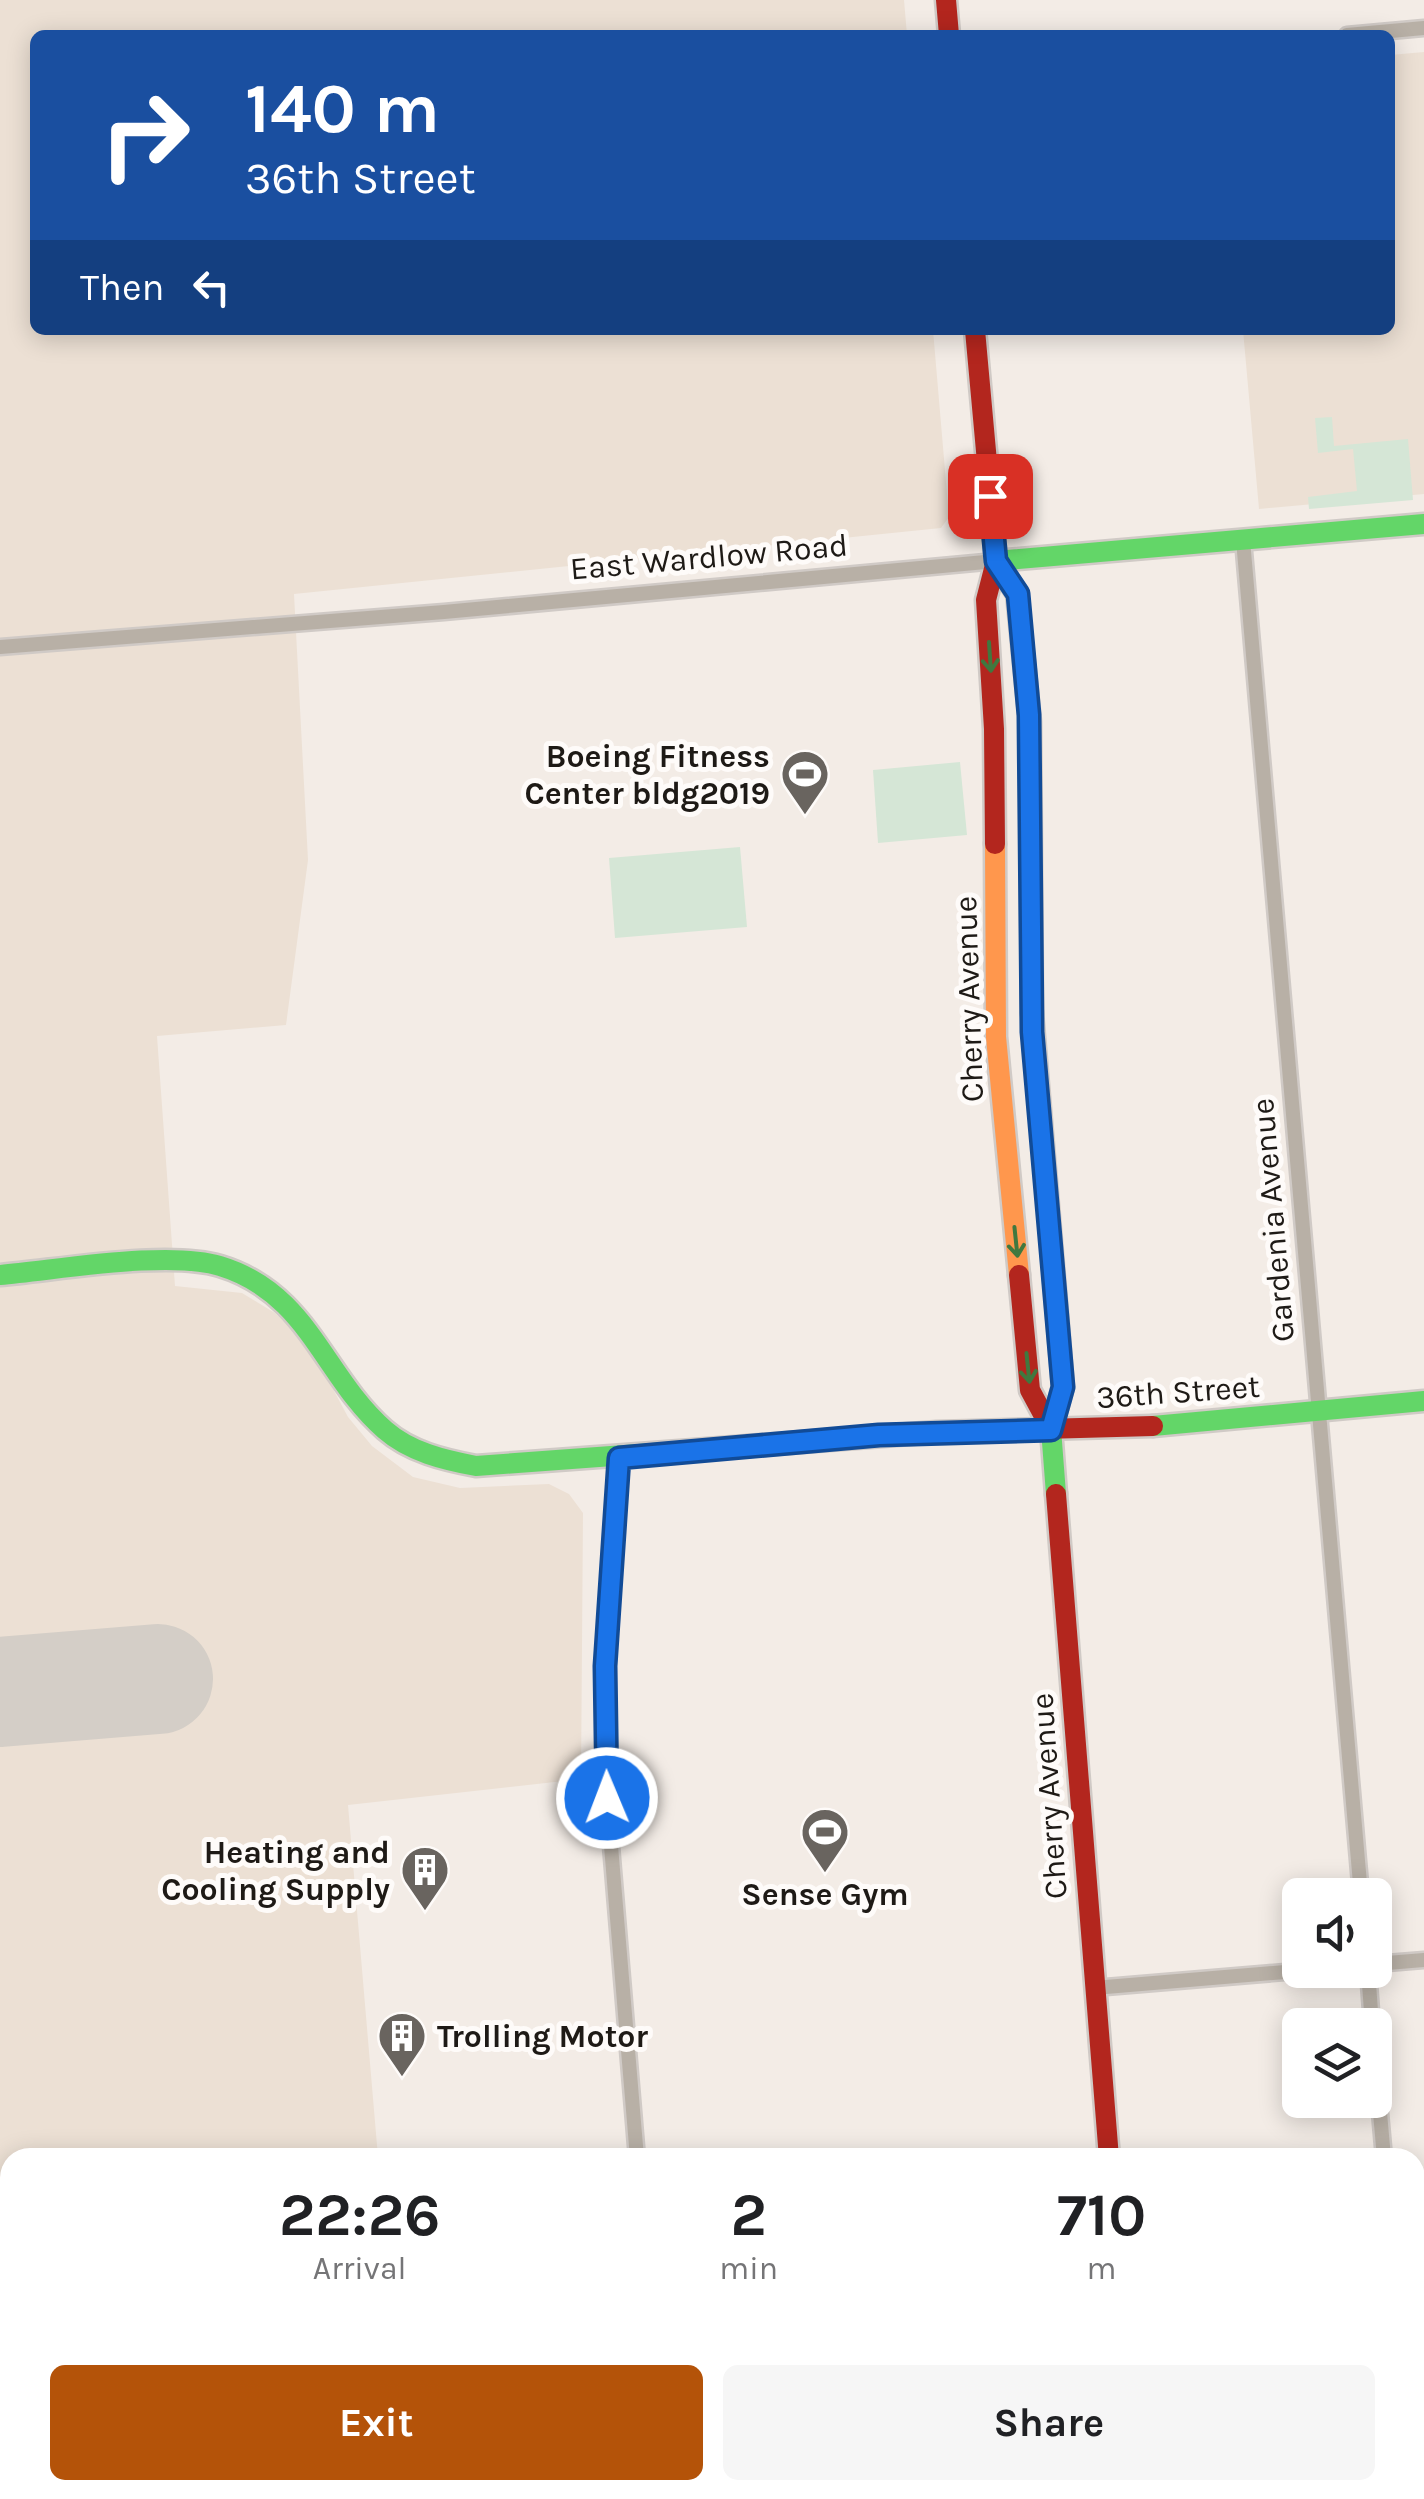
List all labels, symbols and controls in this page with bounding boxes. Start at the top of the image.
text: 140 m [245,68,440,150]
icon: right [80,70,210,200]
text: 36th Street [245,152,476,204]
icon: left [184,260,239,315]
text: Then [80,265,164,310]
pin [948,454,1033,539]
icon: arrive [963,469,1018,524]
street label: East Wardlow Road [569,526,849,588]
one-way arrow [981,640,1000,673]
place label: Boeing Fitness Center bldg2019 [524,738,770,812]
sports icon: Boeing Fitness Center bldg2019 [779,748,831,816]
street label: Cherry Avenue [947,895,991,1103]
street label: Gardenia Avenue [1244,1097,1302,1343]
one-way arrow [1007,1225,1026,1258]
one-way arrow [1019,1351,1038,1383]
street label: 36th Street [1095,1368,1261,1416]
street label: Cherry Avenue [1023,1692,1075,1900]
position arrow [555,1746,659,1850]
sports icon: Sense Gym [799,1806,851,1874]
place label: Heating and Cooling Supply [161,1834,390,1908]
building icon: Heating and Cooling Supply [399,1844,451,1912]
place label: Sense Gym [741,1876,909,1913]
map controls [1282,1878,1392,2118]
button: sound [1282,1878,1392,1988]
button: layers [1282,2008,1392,2118]
building icon: Trolling Motor [376,2010,428,2078]
place label: Trolling Motor [437,2018,648,2055]
text: 22:26 [279,2180,440,2250]
text: 2 [730,2180,767,2250]
text: 710 [1057,2180,1146,2250]
text: Arrival [313,2250,406,2287]
text: min [719,2250,778,2287]
text: m [1087,2250,1116,2287]
button: Exit [50,2365,703,2480]
button: Share [723,2365,1375,2480]

